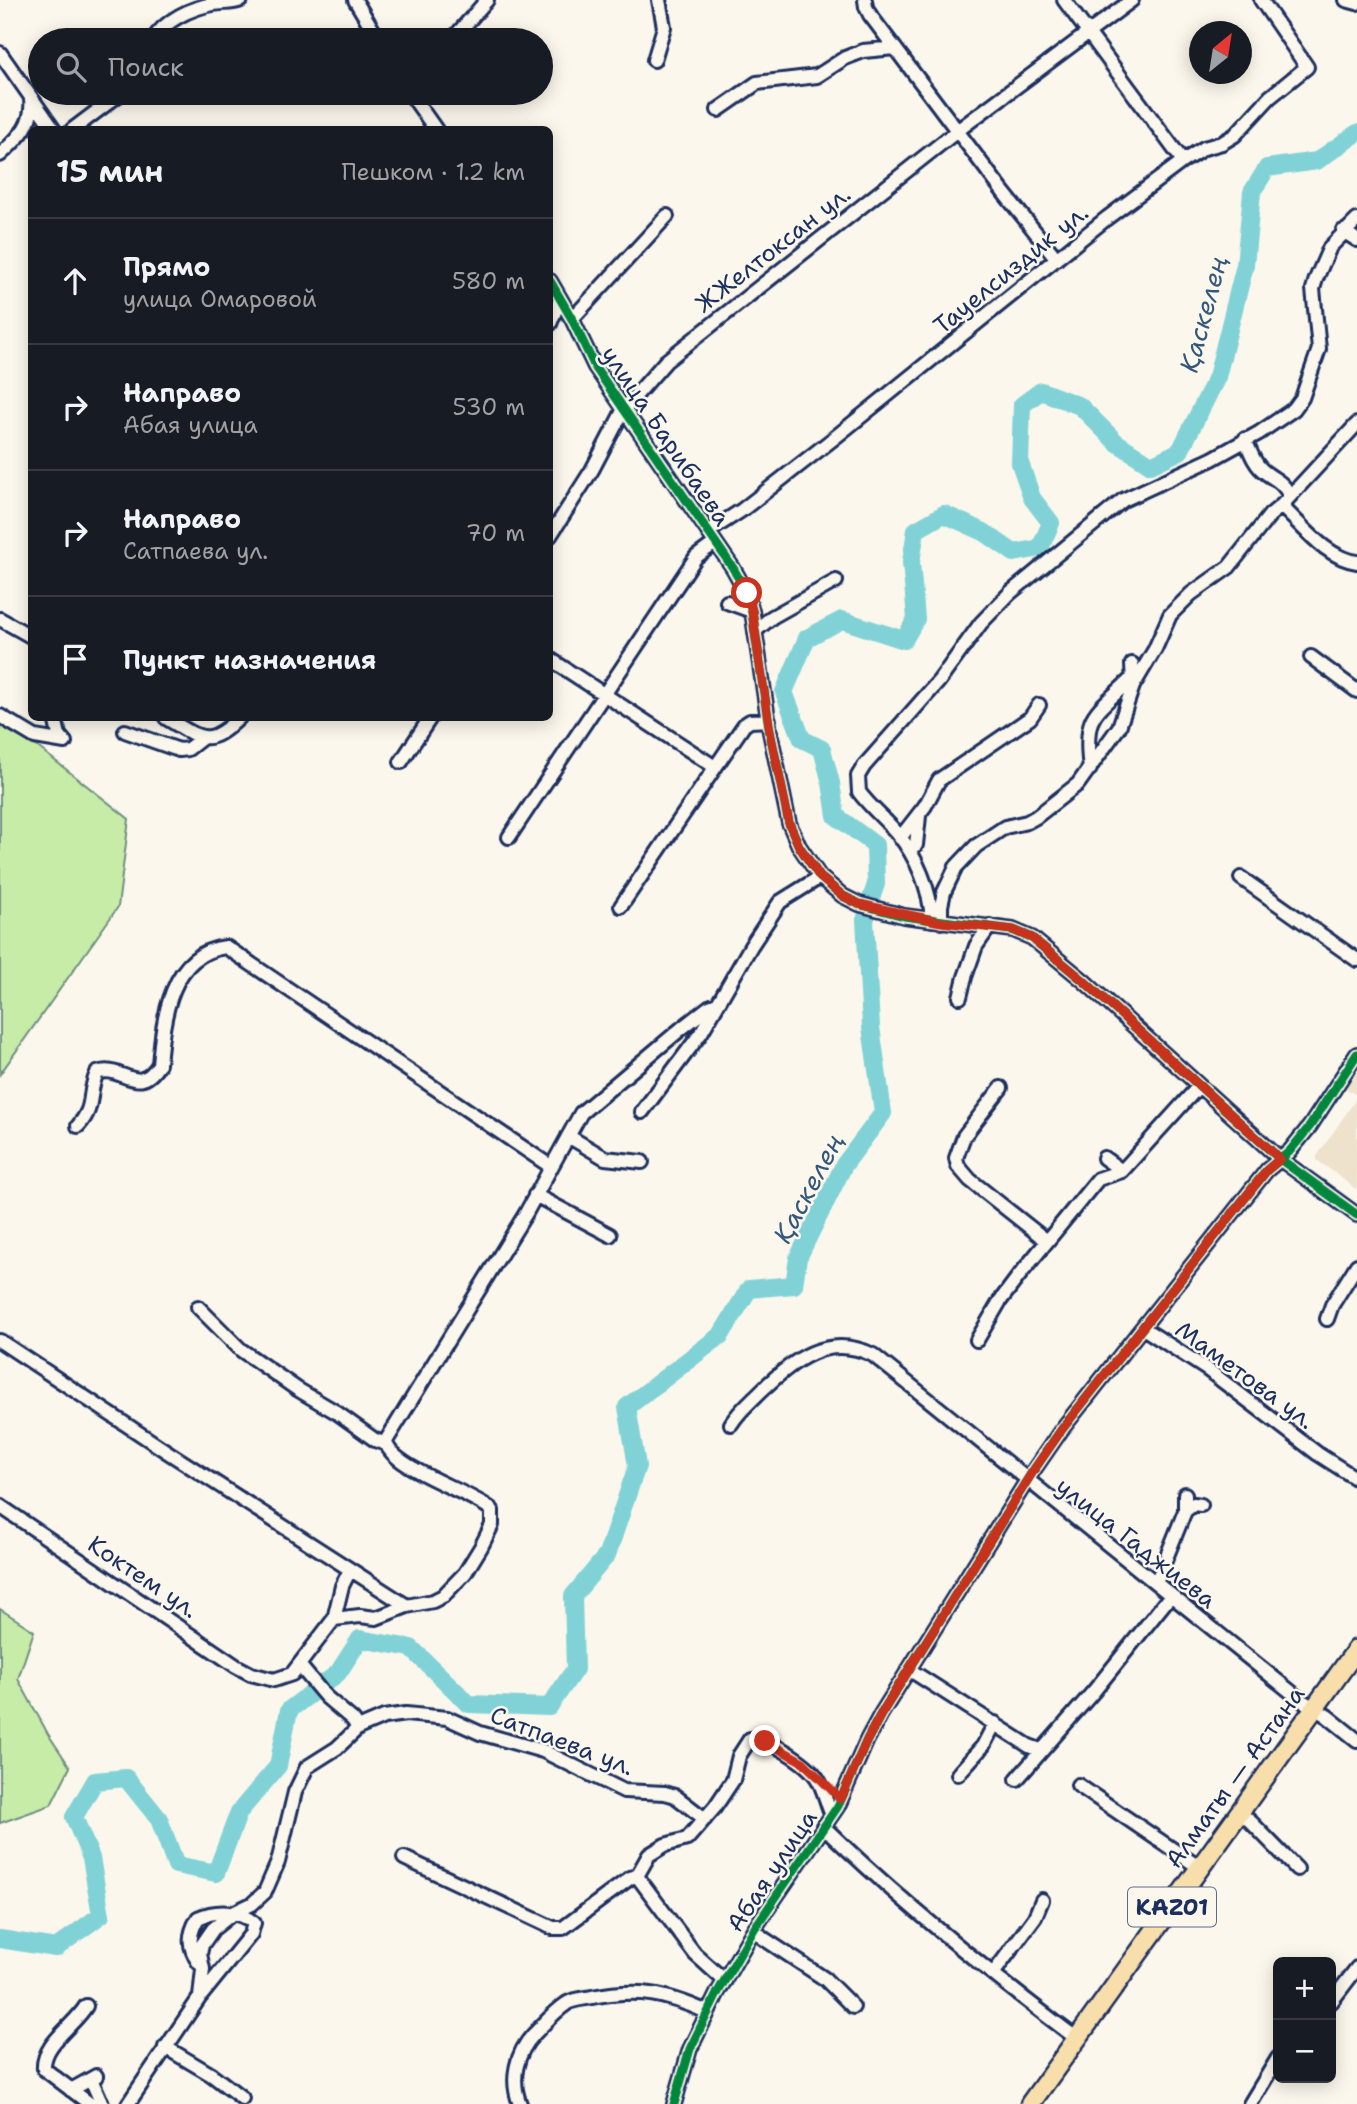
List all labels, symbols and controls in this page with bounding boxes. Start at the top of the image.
north arrow [1189,21,1252,84]
search box [28,28,553,105]
icon: search [52,48,90,86]
text: Поиск [108,49,184,84]
text: 15 мин [56,151,164,192]
text: Пешком · 1.2 km [342,157,525,187]
street label: ЖЖелтоксан ул. [689,178,857,320]
street label: Тауелсиздик ул. [927,197,1095,341]
text: Прямо [123,249,211,284]
water label: Қаскелең [1171,252,1235,376]
icon: ahead [56,262,94,300]
text: 580 m [452,266,525,296]
text: улица Омаровой [123,284,317,314]
street label: улица Барибаева [594,340,738,532]
text: Направо [123,375,241,410]
icon: right [56,388,94,426]
text: 530 m [453,392,525,422]
text: Абая улица [123,410,258,440]
text: Направо [123,501,241,536]
icon: right [56,514,94,552]
text: 70 m [466,518,525,548]
text: Сатпаева ул. [123,536,268,566]
route start [731,577,762,608]
icon: arrive [56,640,94,678]
text: Пункт назначения [123,642,376,677]
water label: Қаскелең [764,1127,852,1249]
street label: Маметова ул. [1169,1314,1321,1436]
street label: улица Гаджиева [1049,1470,1223,1616]
street label: Коктем ул. [82,1528,204,1626]
street label: Алматы — Астана [1158,1679,1312,1874]
street label: Сатпаева ул. [486,1699,638,1783]
route end [749,1725,780,1756]
street label: Абая улица [719,1804,825,1938]
road number: KАZ01 [1128,1888,1216,1926]
map controls [1273,1957,1336,2083]
button: + [1273,1957,1336,2020]
button: − [1273,2020,1336,2083]

